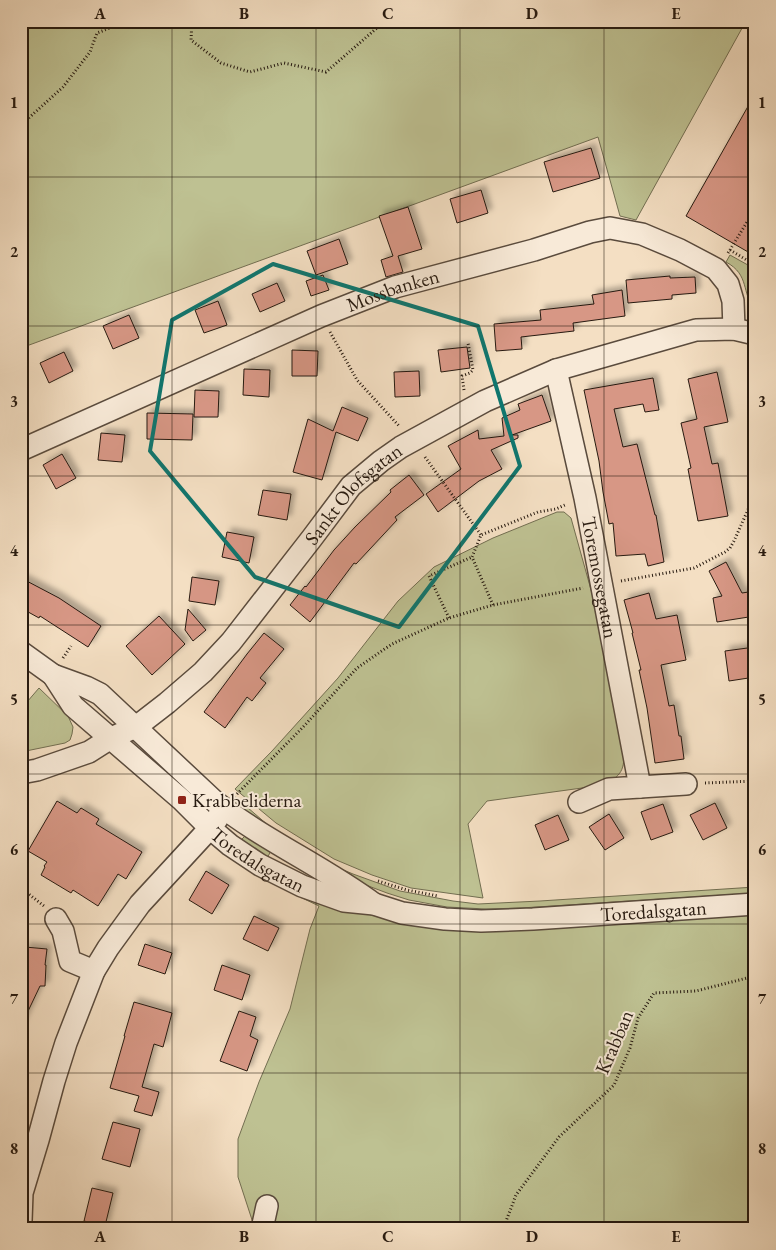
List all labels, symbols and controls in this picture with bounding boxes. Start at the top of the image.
text: A [93,3,106,24]
text: B [239,3,249,24]
text: C [382,3,394,24]
text: D [526,3,538,24]
text: E [671,3,681,24]
text: 1 [10,92,18,113]
text: 1 [758,92,766,113]
text: 2 [10,241,19,262]
text: 2 [758,241,767,262]
street label: Mossbanken [342,263,443,318]
text: 3 [10,391,18,412]
text: 3 [758,391,766,412]
street label: Sankt Olofsgatan [299,437,407,550]
street label: Toremossegatan [576,514,624,641]
text: 4 [10,540,19,561]
text: 4 [758,540,767,561]
text: 5 [10,689,18,710]
text: 5 [758,689,766,710]
place label: Krabbeliderna [192,787,302,813]
marker: Krabbeliderna [176,794,188,806]
street label: Toredalsgatan [205,821,310,899]
text: 6 [10,839,19,860]
text: 6 [758,839,767,860]
street label: Toredalsgatan [599,894,708,927]
text: 7 [10,988,19,1009]
text: 7 [758,988,767,1009]
street label: Krabban [589,1006,639,1078]
text: 8 [10,1138,18,1159]
text: 8 [758,1138,766,1159]
text: A [93,1226,106,1247]
text: B [239,1226,249,1247]
text: C [382,1226,394,1247]
text: D [526,1226,538,1247]
text: E [671,1226,681,1247]

